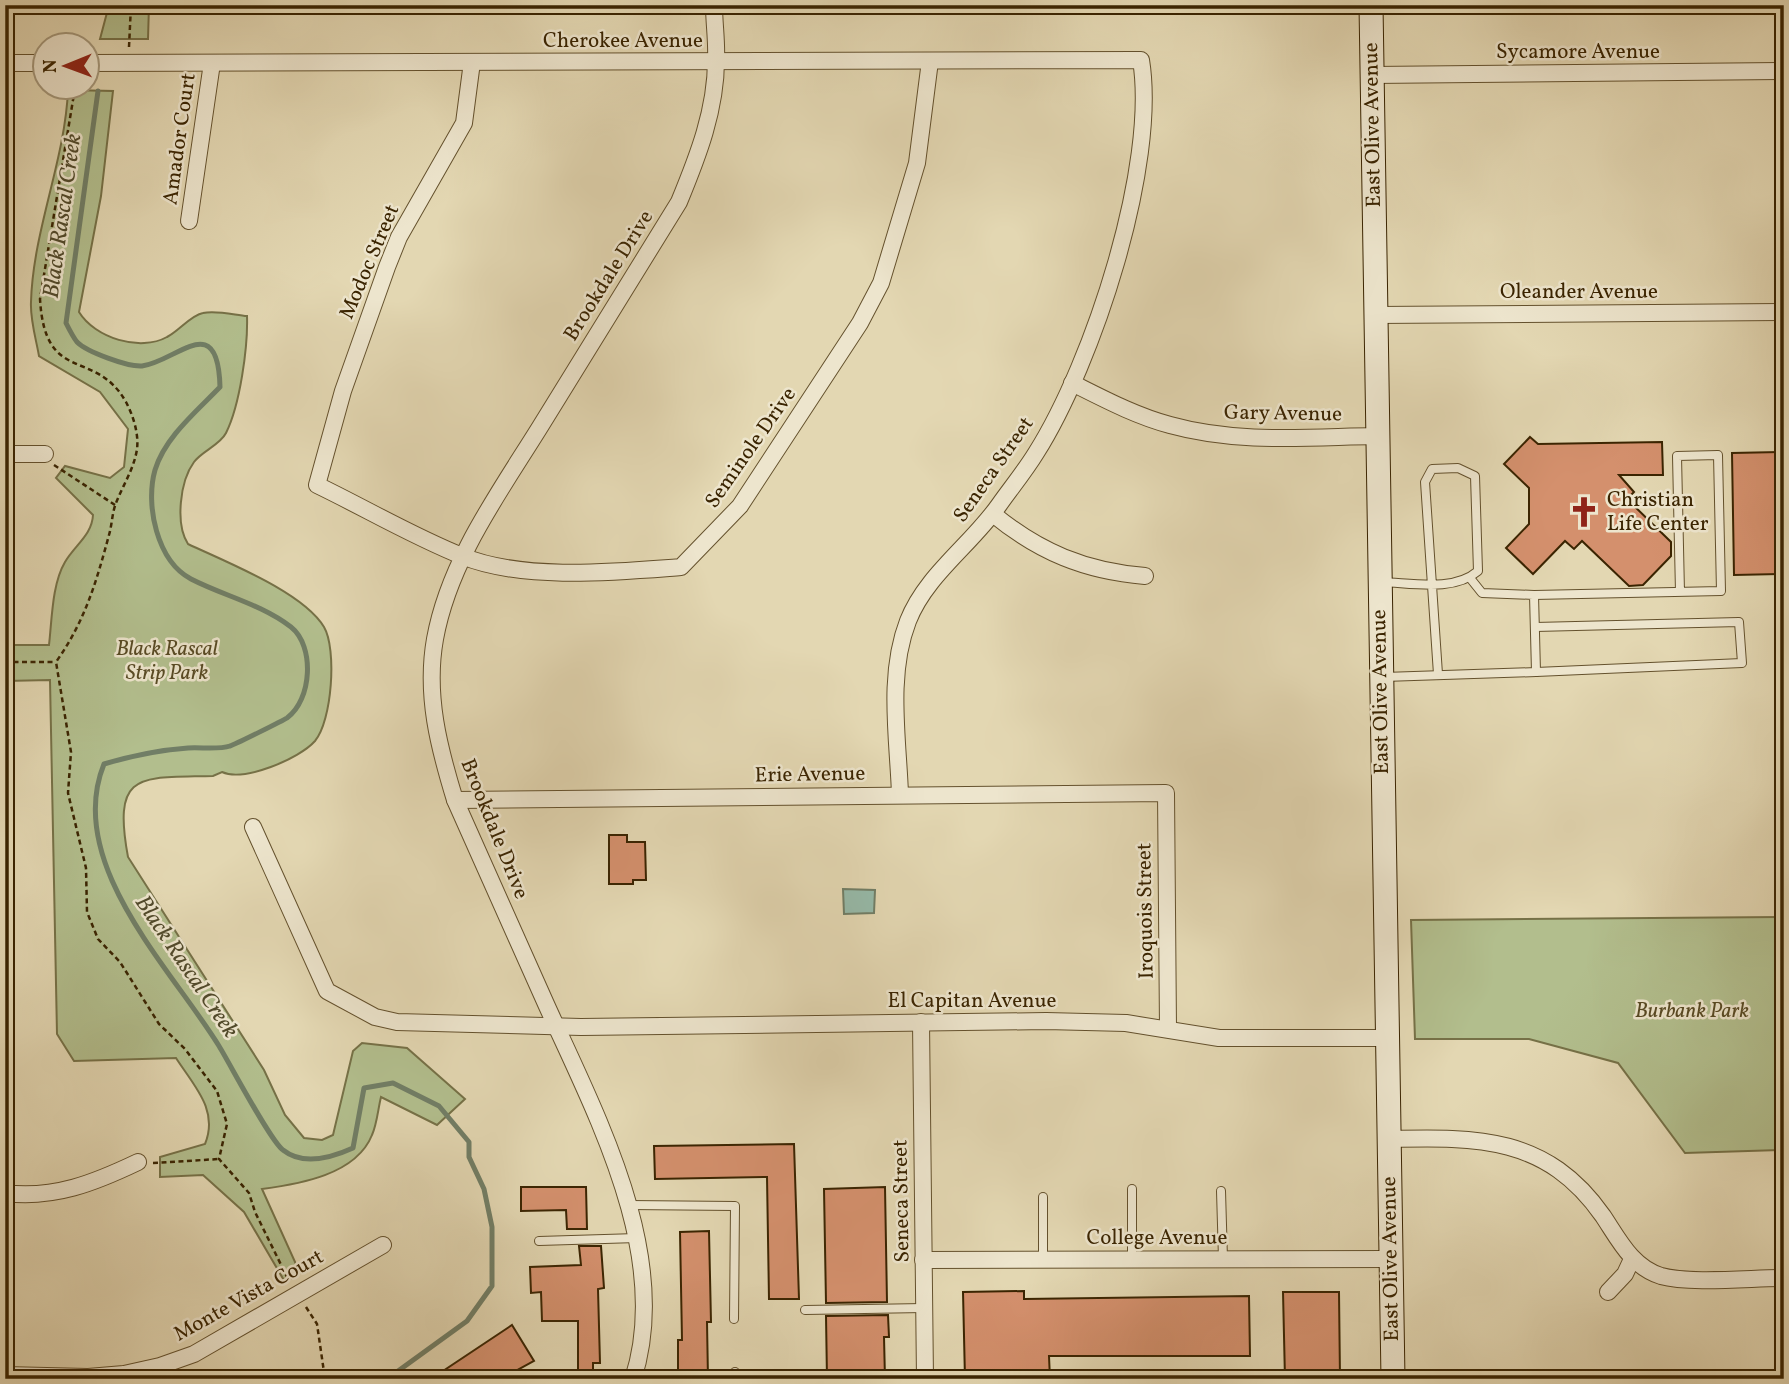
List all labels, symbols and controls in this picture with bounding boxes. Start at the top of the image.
street label: Cherokee Avenue [543,27,703,56]
north arrow [32,32,102,102]
street label: Sycamore Avenue [1496,38,1660,67]
street label: East Olive Avenue [1357,42,1389,208]
text: N [38,59,64,73]
street label: Amador Court [156,71,204,207]
water label: Black Rascal Creek [36,131,90,300]
street label: Modoc Street [333,200,407,324]
street label: Brookdale Drive [557,205,661,347]
street label: Oleander Avenue [1500,278,1658,307]
street label: Seminole Drive [698,382,804,514]
street label: Gary Avenue [1224,398,1342,430]
street label: Seneca Street [947,411,1041,529]
place label: Christian Life Center [1607,486,1709,539]
church icon: Christian Life Center [1567,495,1601,529]
street label: East Olive Avenue [1365,609,1397,775]
park label: Black Rascal Strip Park [116,635,218,688]
street label: Brookdale Drive [453,754,535,904]
street label: Erie Avenue [754,760,866,790]
street label: Iroquois Street [1130,843,1162,979]
water label: Black Rascal Creek [126,889,246,1045]
street label: El Capitan Avenue [888,987,1056,1016]
park label: Burbank Park [1635,997,1749,1026]
street label: Seneca Street [886,1139,918,1263]
street label: East Olive Avenue [1375,1176,1407,1342]
street label: College Avenue [1087,1224,1227,1253]
street label: Monte Vista Court [169,1243,329,1349]

